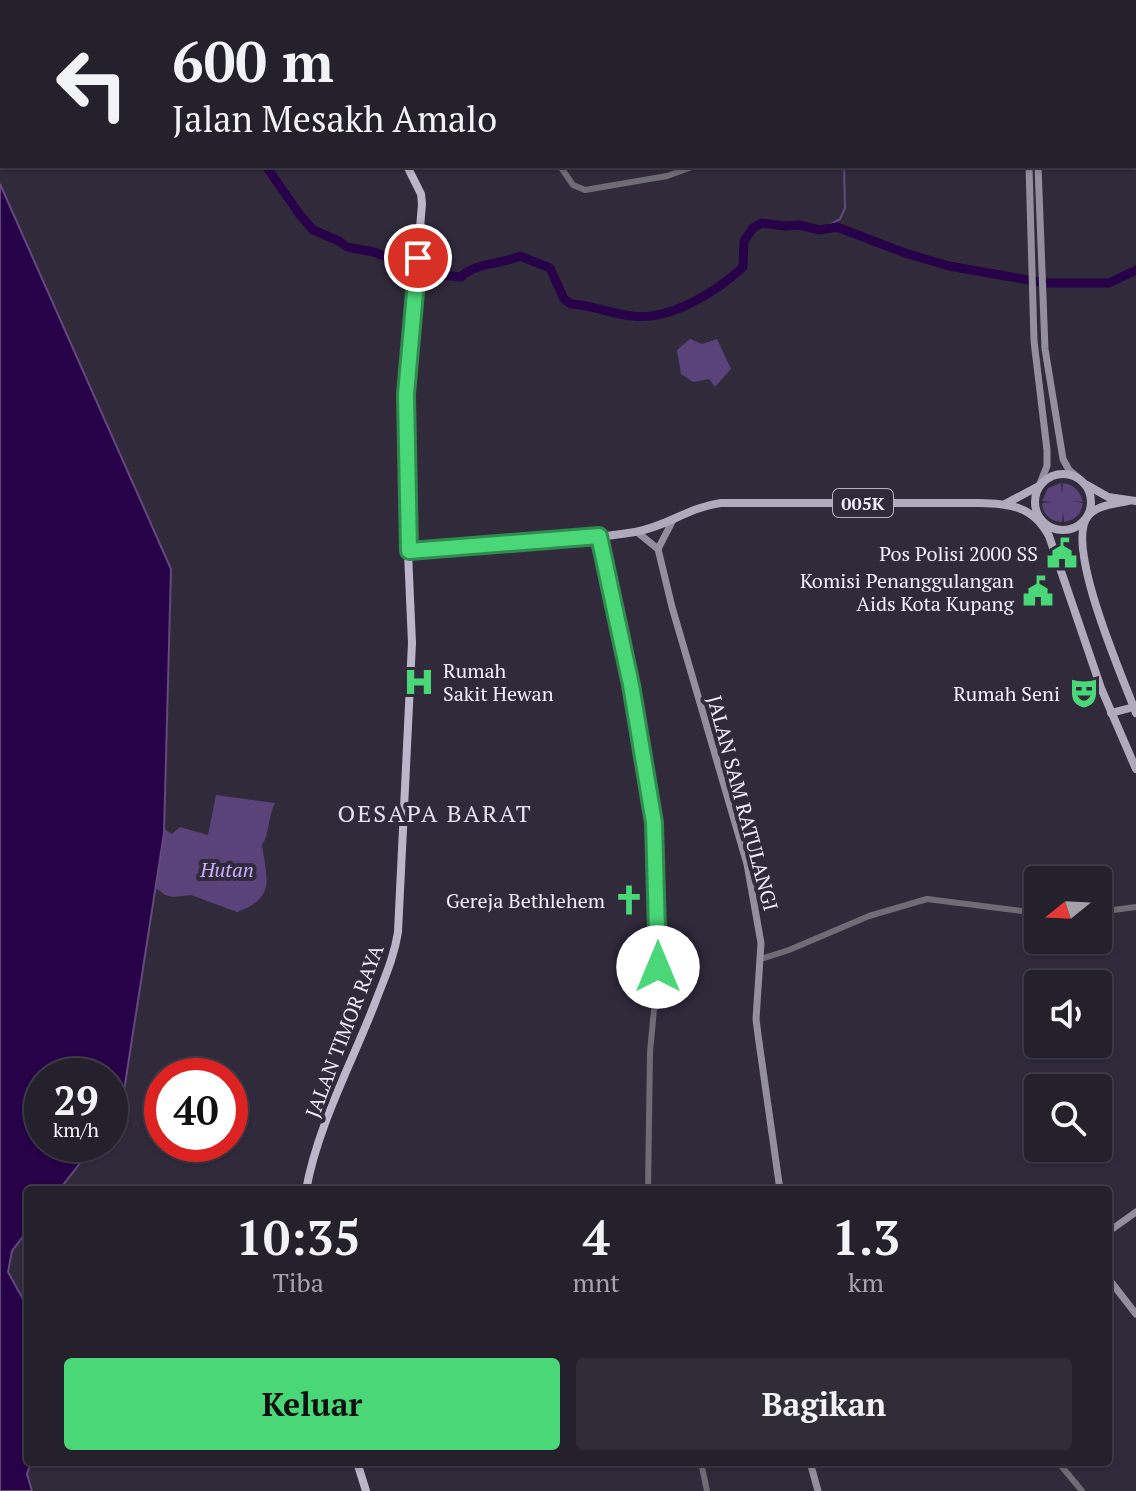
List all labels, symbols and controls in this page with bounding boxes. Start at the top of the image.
text: 600 m [172,24,334,98]
icon: left [40,32,144,136]
text: Jalan Mesakh Amalo [172,95,497,142]
pin [384,224,452,292]
icon: arrive [396,236,440,280]
road number: 005K [833,489,893,517]
public building icon: Pos Polisi 2000 SS [1045,536,1079,570]
place label: Pos Polisi 2000 SS [879,540,1038,567]
place label: Komisi Penanggulangan Aids Kota Kupang [800,567,1014,617]
public building icon: Komisi Penanggulangan Aids Kota Kupang [1021,574,1055,608]
place label: Rumah Sakit Hewan [443,657,554,707]
hospital icon: Rumah Sakit Hewan [402,665,436,699]
theatre icon: Rumah Seni [1067,676,1101,710]
place label: Rumah Seni [953,680,1060,707]
street label: JALAN SAM RATULANGI [701,692,785,914]
district label: OESAPA BARAT [337,797,533,829]
park label: Hutan [199,856,254,883]
north arrow [1024,866,1112,954]
map controls [1024,866,1112,1162]
church icon: Gereja Bethlehem [612,883,646,917]
place label: Gereja Bethlehem [446,887,605,914]
position arrow [616,925,700,1009]
street label: JALAN TIMOR RAYA [299,940,390,1121]
button: sound [1024,970,1112,1058]
speed limit sign: 40 [144,1058,248,1162]
text: 29 [53,1073,99,1126]
button: search [1024,1074,1112,1162]
text: km/h [53,1116,99,1143]
text: 10:35 [236,1205,361,1269]
text: 4 [583,1205,610,1269]
text: 1.3 [832,1205,900,1269]
text: Tiba [273,1265,324,1299]
text: mnt [572,1265,620,1299]
text: km [848,1265,884,1299]
button: Keluar [64,1358,560,1450]
button: Bagikan [576,1358,1072,1450]

